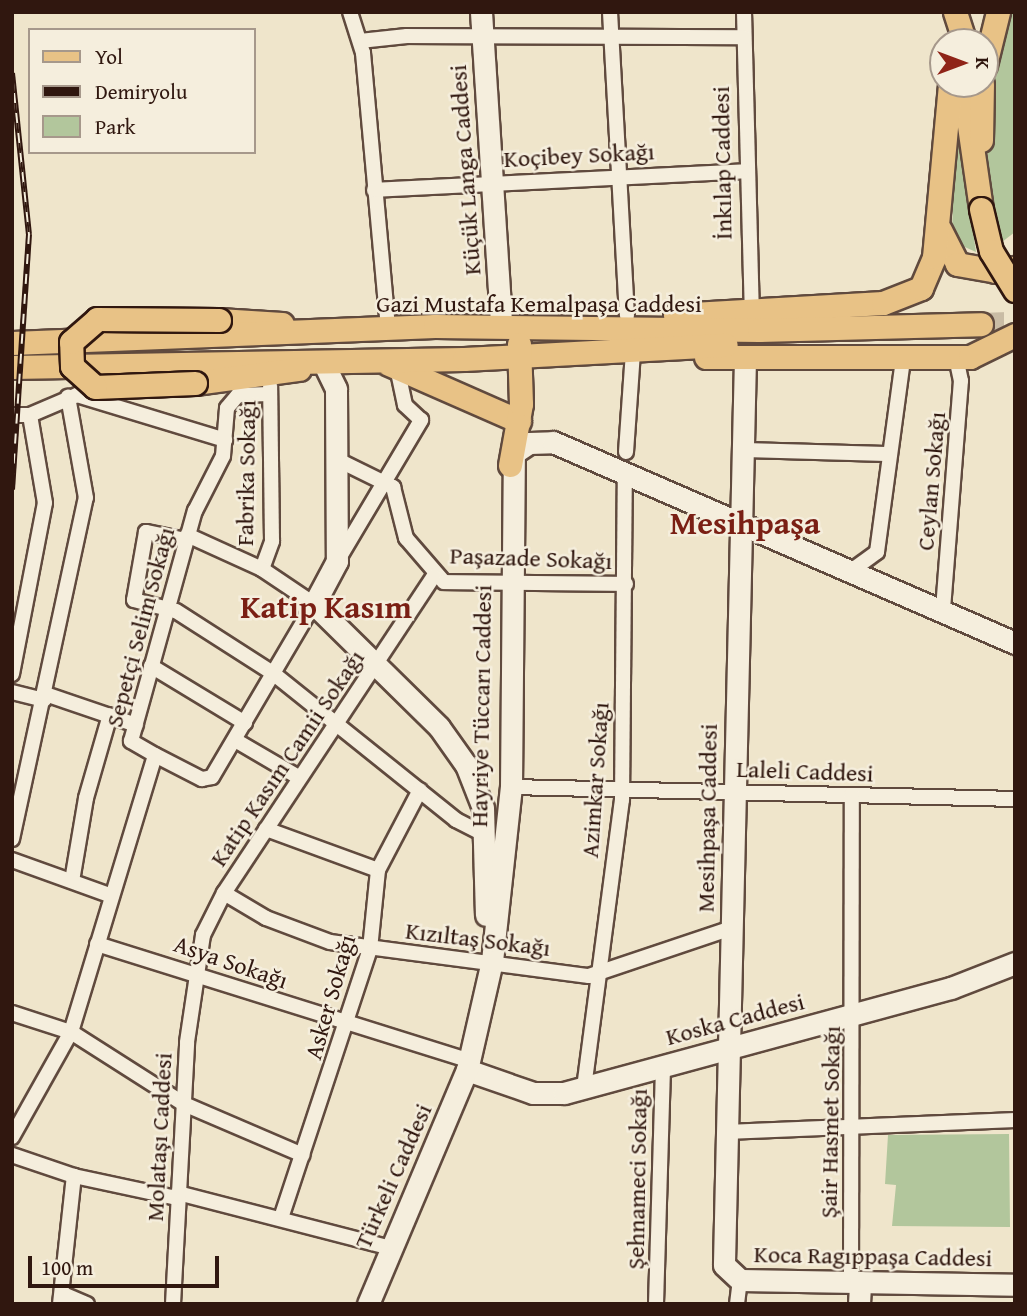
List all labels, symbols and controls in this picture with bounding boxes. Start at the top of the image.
legend [28,28,256,154]
north arrow [929,28,999,98]
text: Yol [95,41,123,72]
text: K [969,57,997,69]
street label: Küçük Langa Caddesi [443,64,487,276]
text: Demiryolu [95,76,187,107]
street label: İnkılap Caddesi [706,86,738,240]
text: Park [95,111,136,142]
street label: Koçibey Sokağı [503,137,655,173]
street label: Gazi Mustafa Kemalpaşa Caddesi [376,290,702,318]
street label: Fabrika Sokağı [230,400,262,546]
street label: Ceylan Sokağı [911,410,951,552]
district label: Mesihpaşa [670,504,820,542]
street label: Sepetçi Selim Sokağı [99,524,181,730]
street label: Paşazade Sokağı [449,541,613,575]
street label: Hayriye Tüccarı Caddesi [464,585,498,827]
district label: Katip Kasım [240,588,412,626]
street label: Katip Kasım Camii Sokağı [204,644,370,872]
street label: Azimkar Sokağı [575,701,615,859]
street label: Mesihpaşa Caddesi [691,723,723,913]
street label: Laleli Caddesi [736,754,874,788]
street label: Kızıltaş Sokağı [404,916,552,962]
street label: Asya Sokağı [170,929,292,995]
street label: Asker Sokağı [298,931,362,1063]
street label: Koska Caddesi [663,987,807,1051]
street label: Şair Hasmet Sokağı [814,1025,846,1219]
street label: Molataşı Caddesi [140,1052,178,1222]
street label: Şehnameci Sokağı [621,1088,653,1270]
street label: Türkeli Caddesi [348,1099,438,1253]
street label: Koca Ragıppaşa Caddesi [754,1240,992,1272]
scale bar [32,1242,222,1286]
text: 100 m [41,1252,93,1283]

